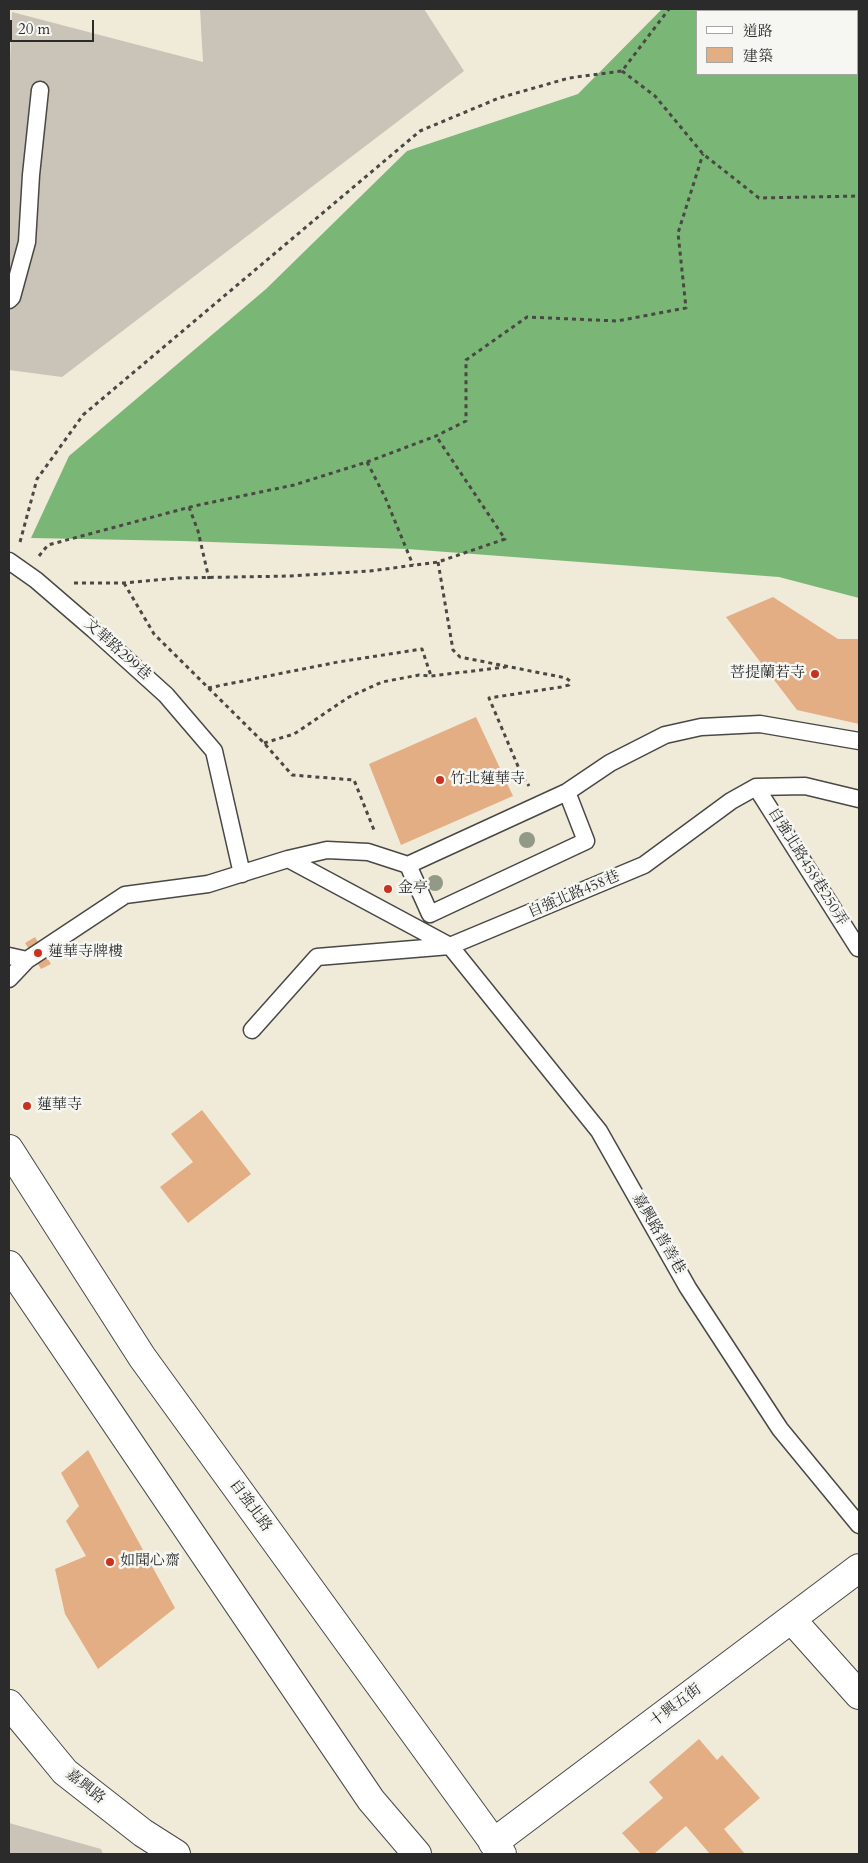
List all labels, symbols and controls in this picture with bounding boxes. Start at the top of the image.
scale bar [12,10,96,42]
legend [696,10,858,75]
text: 20 m [18,19,50,39]
text: 道路 [743,21,773,41]
text: 建築 [743,46,773,66]
street label: 文華路299巷 [80,616,154,684]
place label: 菩提蘭若寺 [730,665,805,683]
marker: 菩提蘭若寺 [809,668,821,680]
place label: 竹北蓮華寺 [450,771,525,789]
marker: 竹北蓮華寺 [434,774,446,786]
street label: 自強北路458巷250弄 [763,805,851,929]
street label: 自強北路458巷 [525,868,623,922]
place label: 金亭 [398,880,428,898]
marker: 金亭 [382,883,394,895]
place label: 蓮華寺牌樓 [48,944,123,962]
marker: 蓮華寺牌樓 [32,947,44,959]
place label: 蓮華寺 [37,1097,82,1115]
marker: 蓮華寺 [21,1100,33,1112]
street label: 嘉興路普善巷 [628,1191,688,1277]
street label: 自強北路 [225,1476,275,1536]
place label: 如聞心齋 [120,1553,180,1571]
marker: 如聞心齋 [104,1556,116,1568]
street label: 十興五街 [647,1681,705,1731]
street label: 嘉興路 [62,1766,108,1808]

